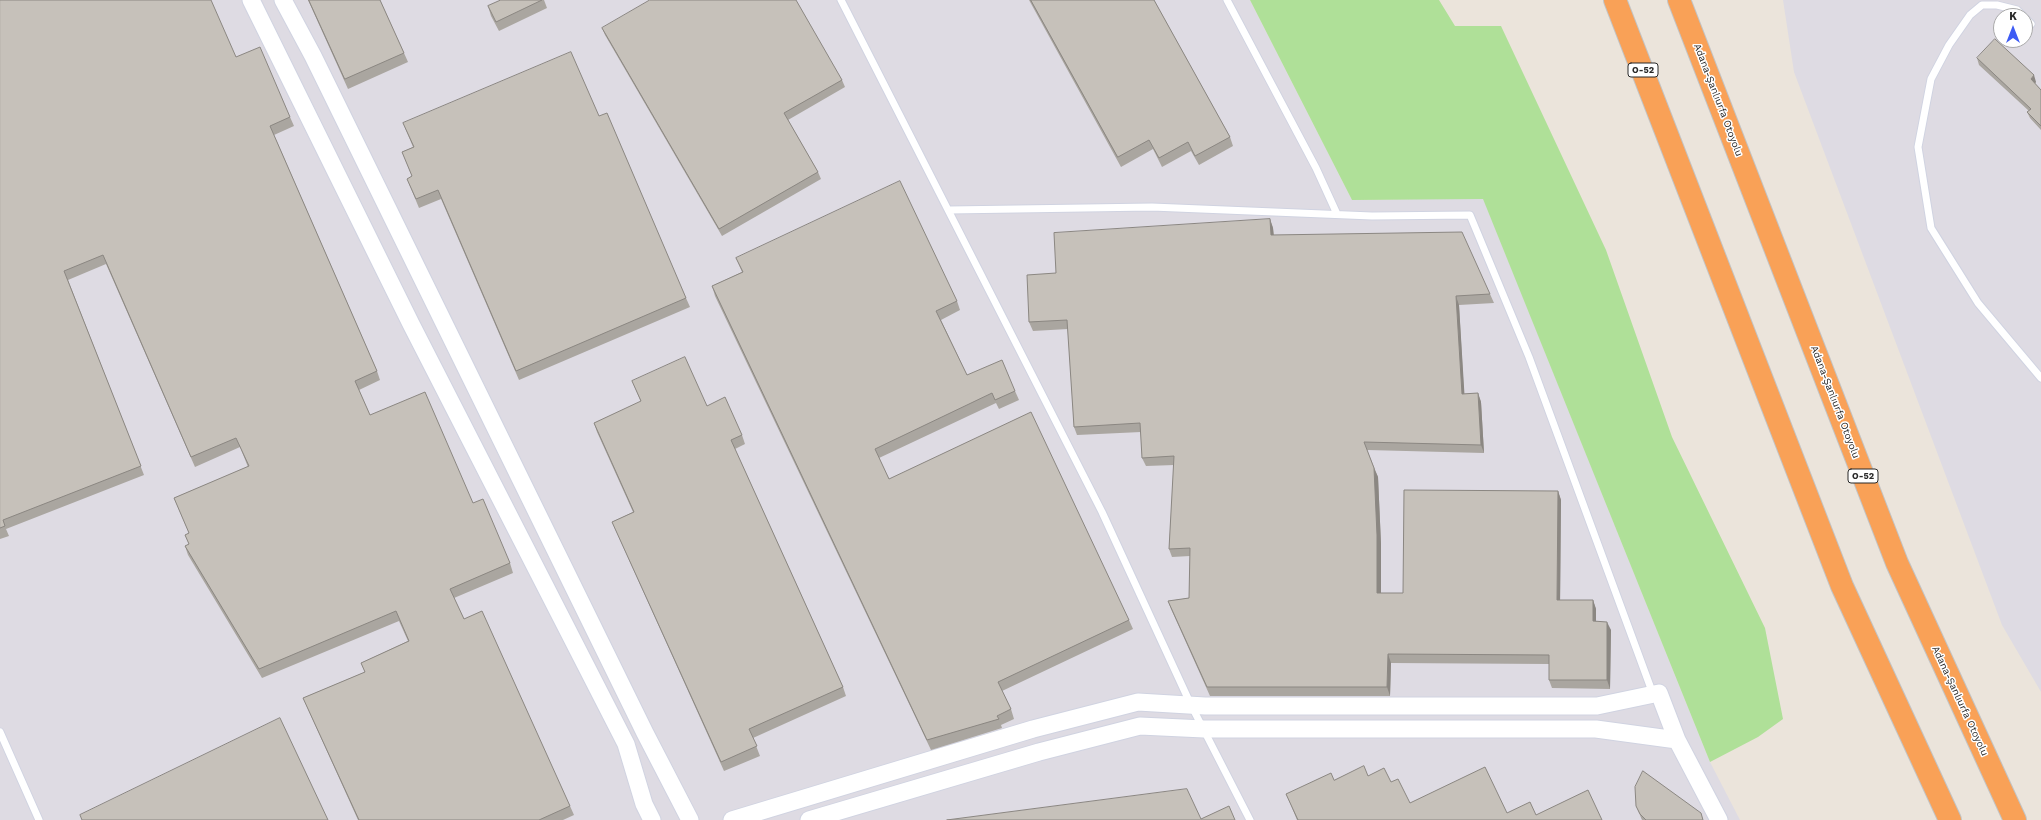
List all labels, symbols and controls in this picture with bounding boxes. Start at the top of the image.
north arrow [1993,8,2033,48]
text: K [2009,10,2017,23]
street label: Adana-Şanlıurfa Otoyolu [1691,42,1745,158]
road number: O-52 [1628,63,1658,77]
street label: Adana-Şanlıurfa Otoyolu [1808,344,1862,460]
road number: O-52 [1848,469,1878,483]
street label: Adana-Şanlıurfa Otoyolu [1929,644,1991,758]

